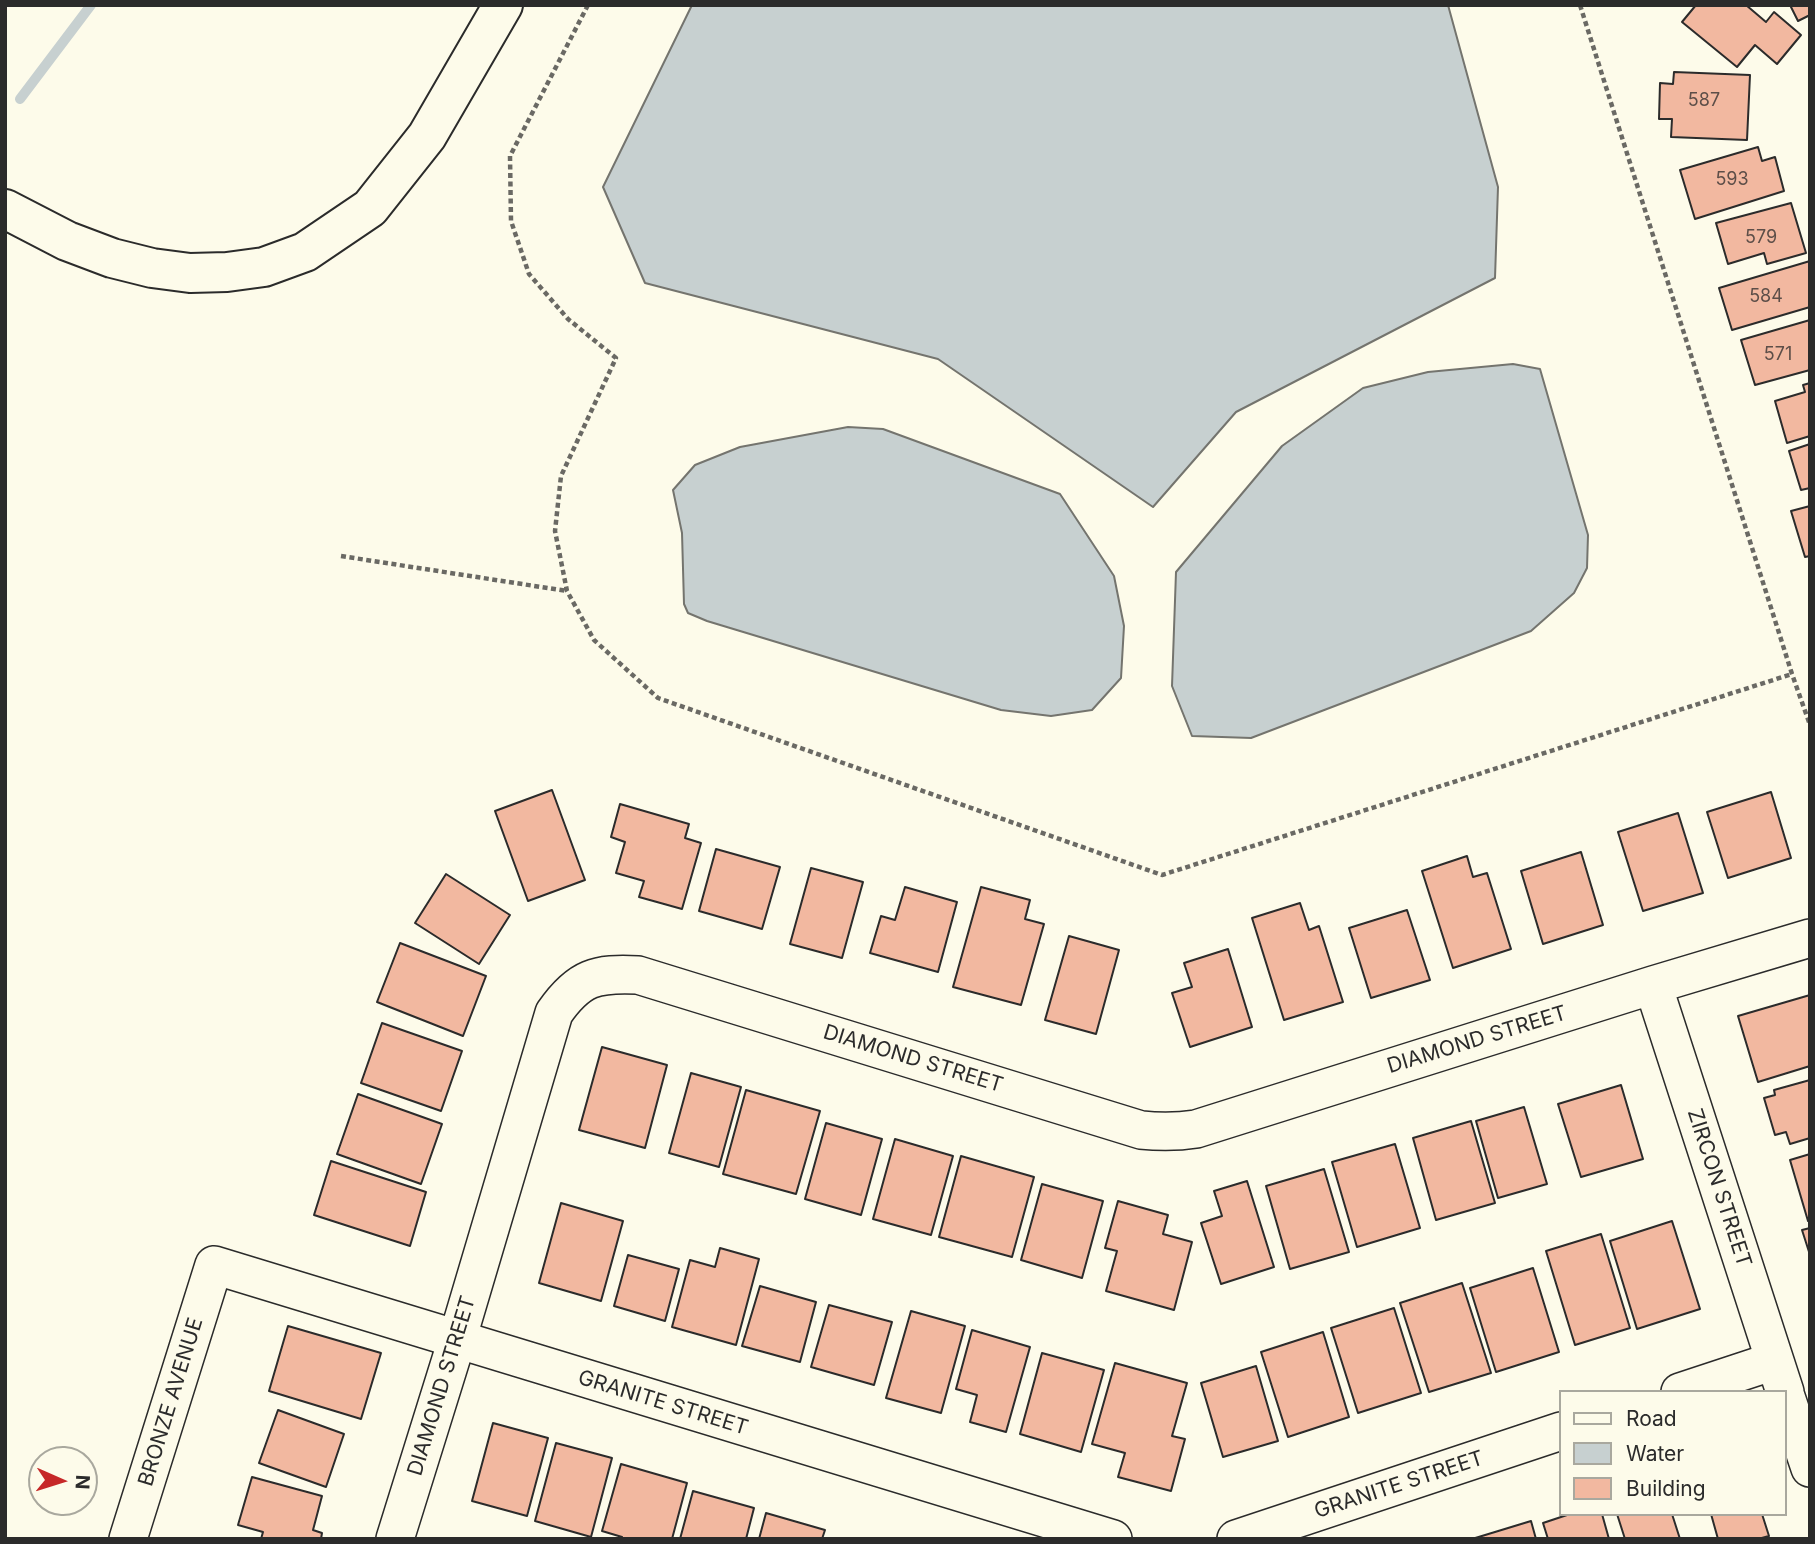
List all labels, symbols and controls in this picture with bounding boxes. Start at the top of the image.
house number: 587 [1688,90,1720,112]
house number: 593 [1715,169,1749,191]
house number: 579 [1745,227,1777,249]
house number: 584 [1749,286,1783,308]
house number: 571 [1764,344,1792,366]
street label: DIAMOND STREET [1384,1001,1570,1079]
street label: DIAMOND STREET [820,1020,1006,1098]
street label: ZIRCON STREET [1682,1106,1756,1270]
street label: DIAMOND STREET [403,1293,481,1479]
street label: BRONZE AVENUE [133,1315,209,1489]
street label: GRANITE STREET [575,1365,751,1441]
legend [1560,1390,1787,1516]
text: Road [1626,1406,1677,1431]
text: Water [1626,1441,1684,1466]
north arrow [28,1446,98,1516]
street label: GRANITE STREET [1311,1446,1487,1524]
text: N [71,1474,94,1490]
text: Building [1626,1476,1706,1501]

